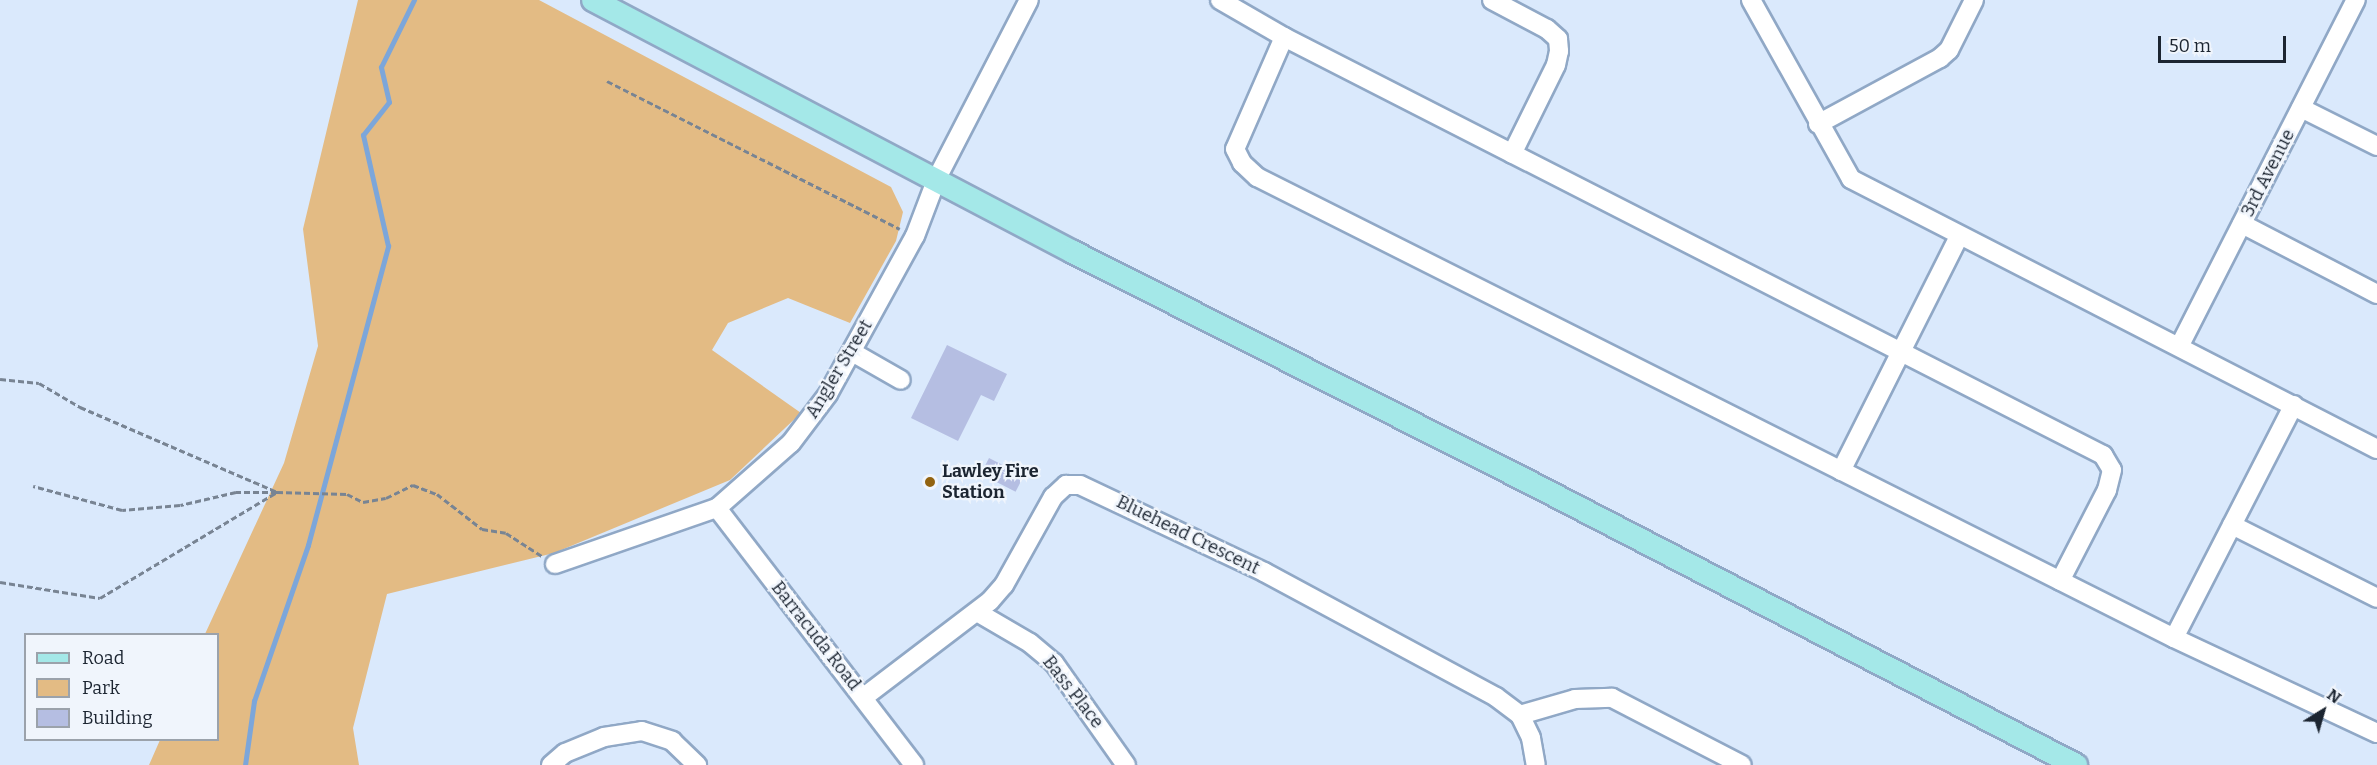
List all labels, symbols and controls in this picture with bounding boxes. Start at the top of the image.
scale bar [2161,24,2288,62]
text: 50 m [2169,35,2211,57]
street label: 3rd Avenue [2237,126,2299,220]
street label: Angler Street [801,316,877,422]
place label: Lawley Fire Station [942,461,1039,504]
marker: Lawley Fire Station [923,475,937,489]
street label: Bluehead Crescent [1113,491,1263,579]
street label: Barracuda Road [767,577,865,695]
legend [24,633,219,741]
text: Road [82,647,124,669]
street label: Bass Place [1038,652,1108,732]
text: Park [82,677,120,699]
north arrow [2293,681,2353,741]
text: N [2323,685,2345,708]
text: Building [82,707,153,729]

